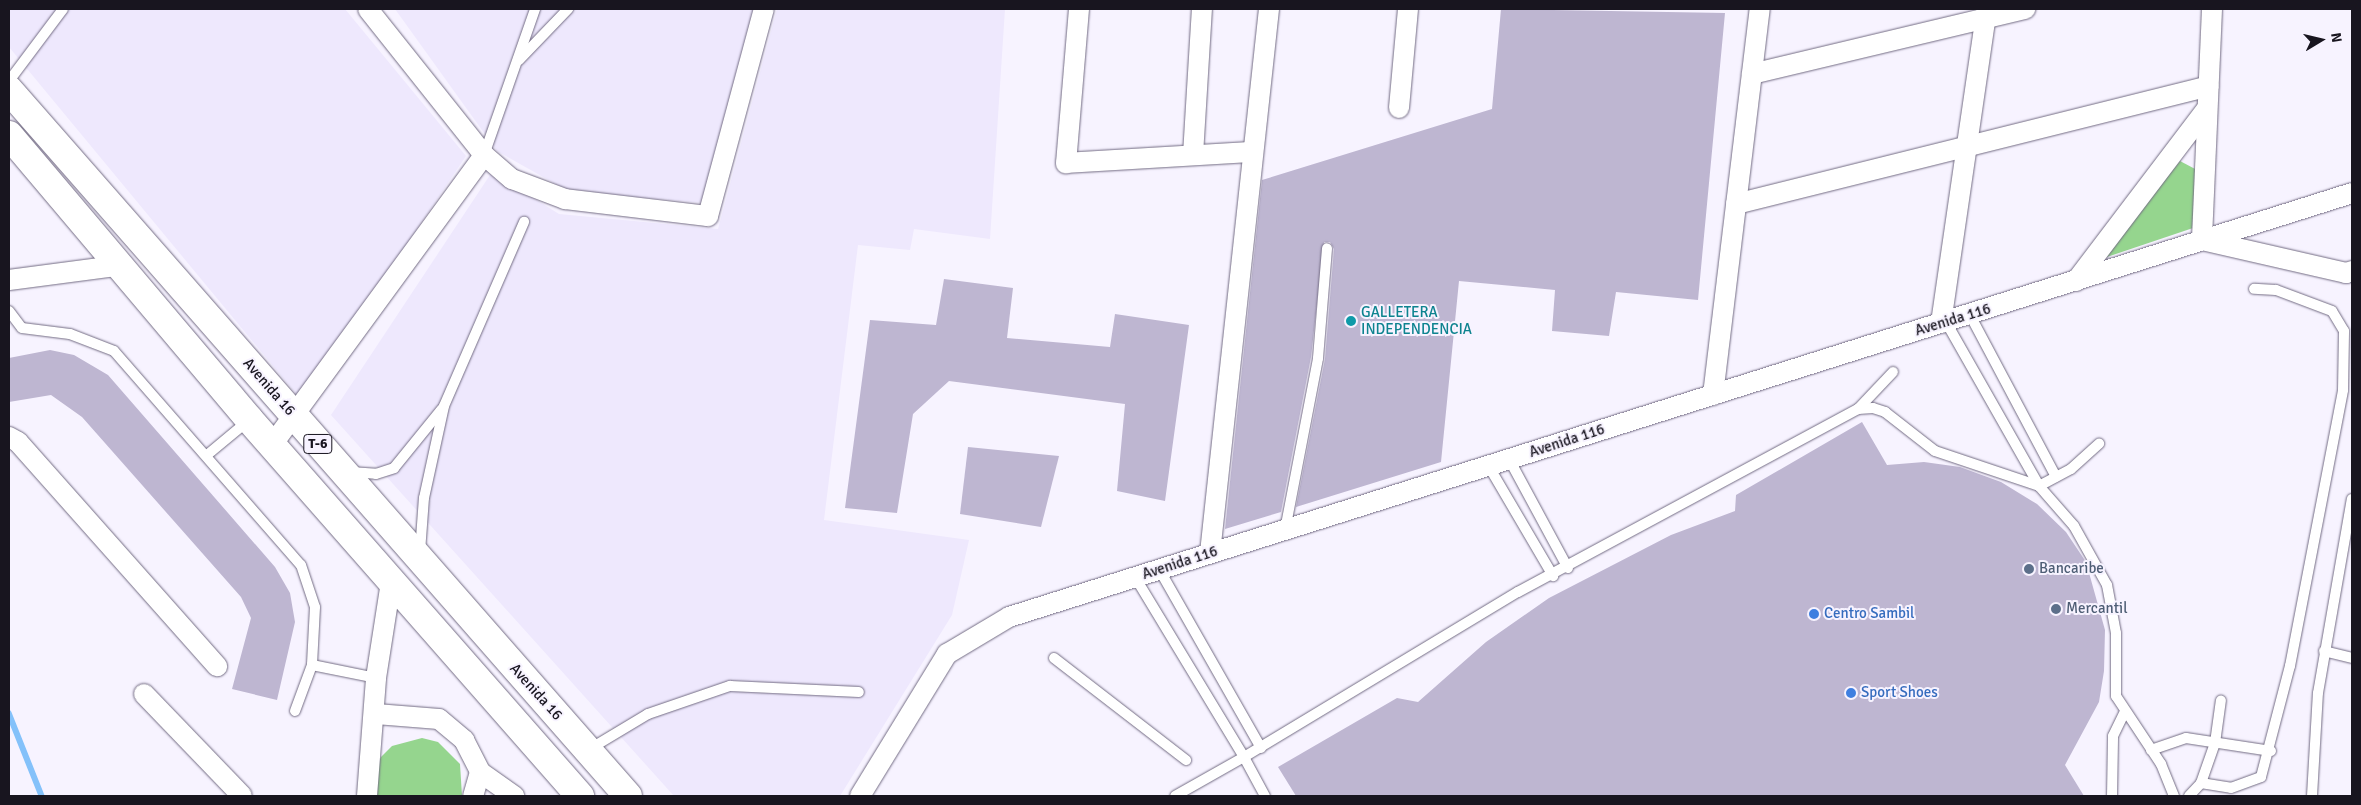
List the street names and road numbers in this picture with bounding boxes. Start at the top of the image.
street label: Avenida 116 [1913,300,1993,340]
street label: Avenida 16 [239,355,299,419]
street label: Avenida 116 [1527,420,1607,462]
road number: T-6 [303,432,333,456]
street label: Avenida 116 [1140,542,1220,584]
street label: Avenida 16 [506,660,566,724]

